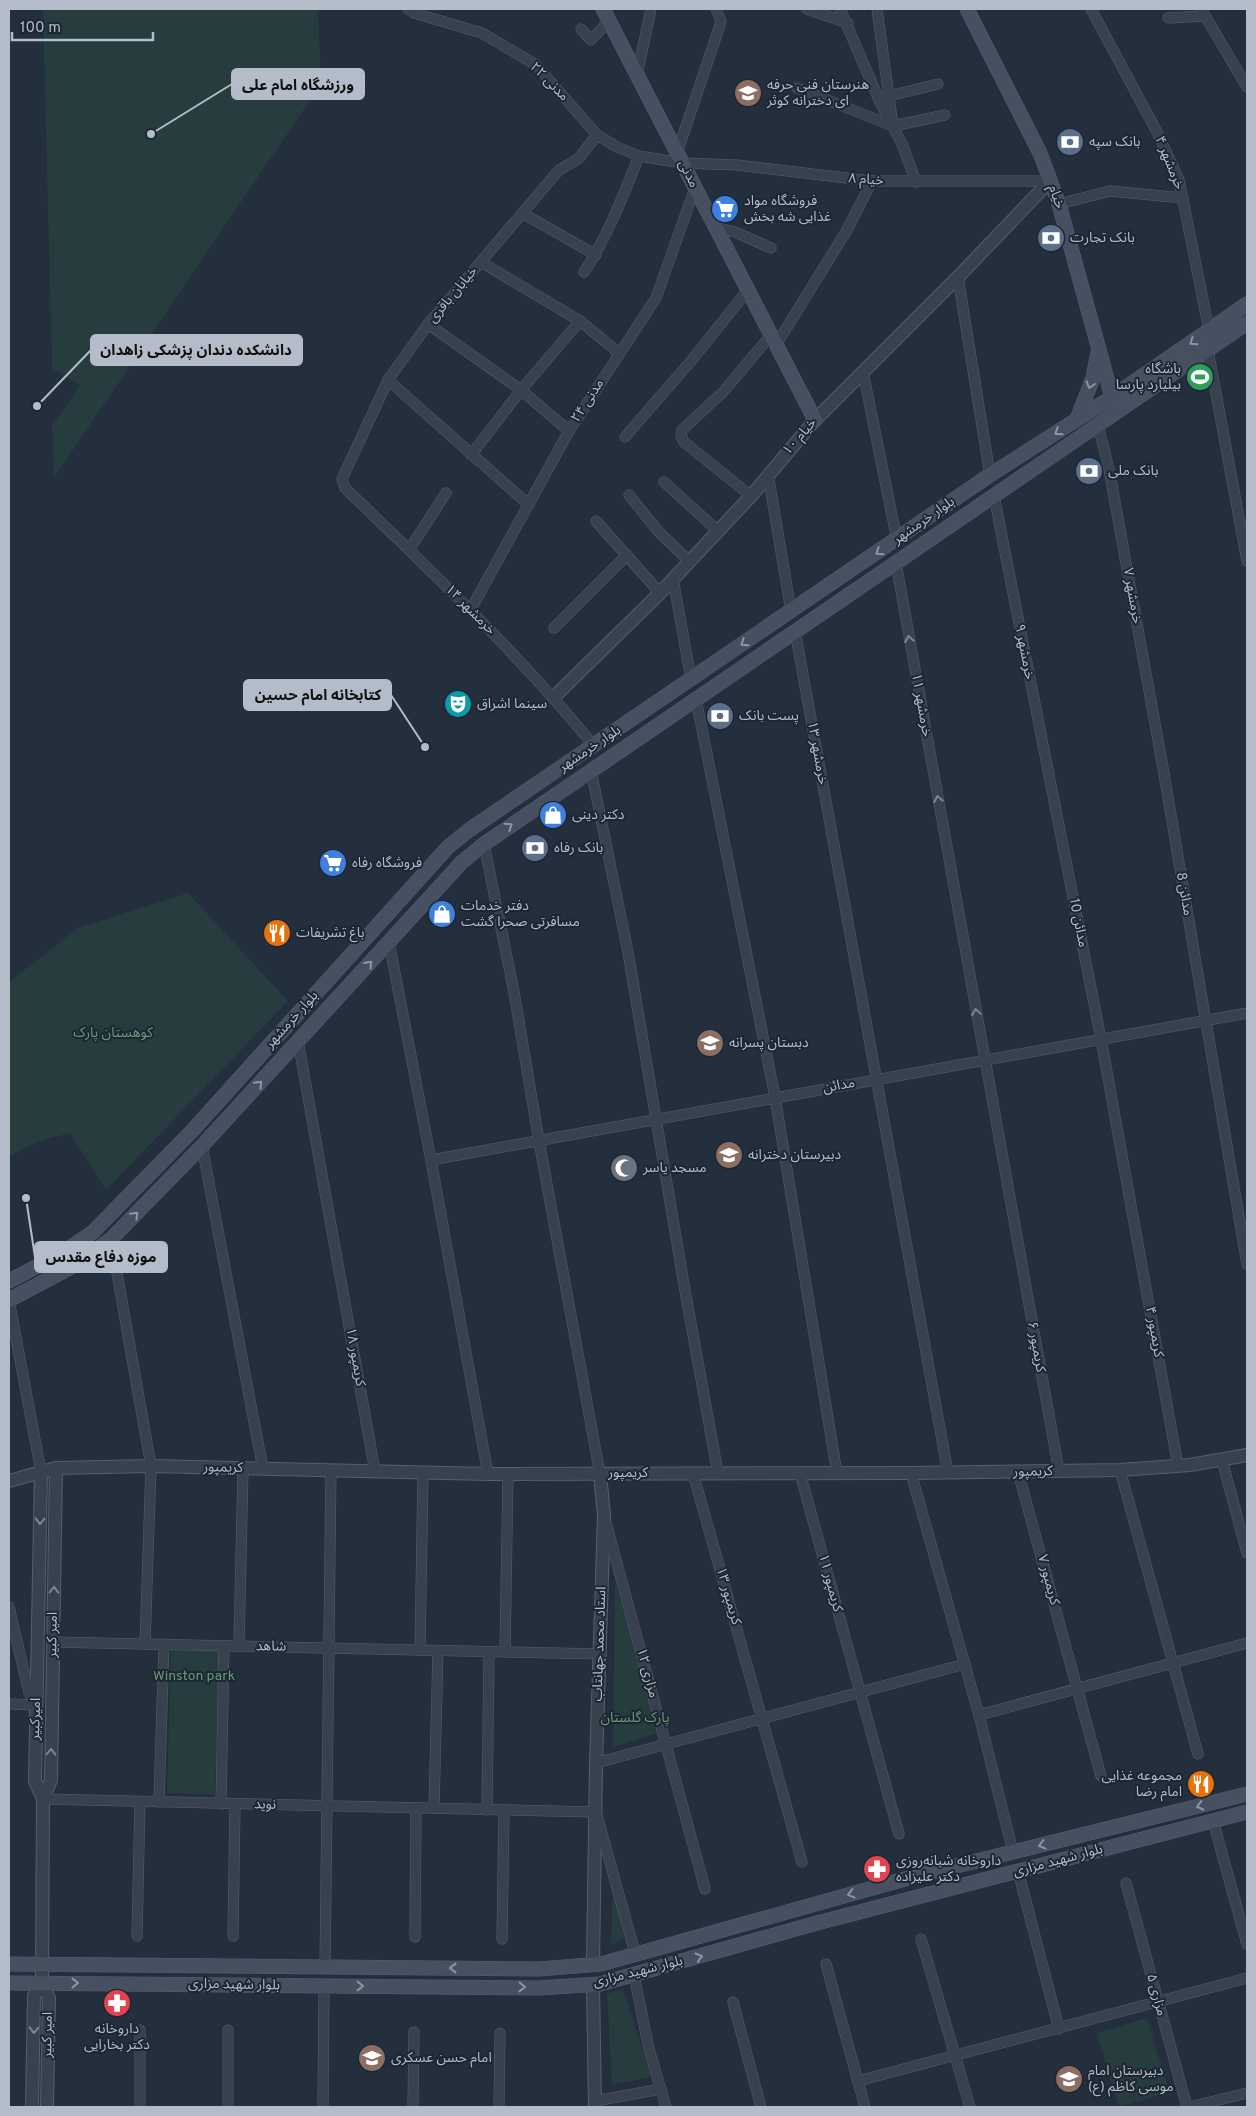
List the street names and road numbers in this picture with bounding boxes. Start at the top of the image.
street label: مدنی ۲۲ [526,59,572,105]
street label: خرمشهر ۴ [1151,134,1187,192]
street label: مدنی [674,157,702,191]
street label: خیام ۸ [848,170,884,191]
street label: خیام [1043,183,1068,212]
street label: خیابان باقری [424,263,482,327]
street label: مدنی ۲۴ [568,376,608,426]
street label: خیام ۱۰ [779,415,821,460]
street label: بلوار خرمشهر [889,493,958,549]
street label: خرمشهر ۷ [1119,567,1145,625]
street label: خرمشهر ۱۴ [441,581,499,639]
street label: خرمشهر ۹ [1010,623,1038,681]
street label: خرمشهر ۱۱ [907,672,935,738]
street label: خرمشهر ۱۳ [803,720,831,786]
street label: بلوار خرمشهر [555,722,625,777]
street label: مدائن 8 [1172,871,1196,917]
street label: مدائن 10 [1065,897,1091,949]
street label: بلوار خرمشهر [261,988,322,1053]
street label: مدائن [822,1075,856,1097]
street label: کریمپور ۴ [1141,1305,1167,1359]
street label: کریمپور ۶ [1023,1320,1049,1374]
street label: کریمپور ۱۸ [341,1326,369,1388]
street label: کریمپور [202,1459,243,1477]
street label: کریمپور [1012,1463,1053,1481]
street label: کریمپور [607,1465,648,1482]
street label: کریمپور ۱۱ [814,1552,846,1614]
street label: کریمپور ۷ [1033,1553,1063,1607]
street label: کریمپور ۱۳ [712,1565,744,1627]
street label: استاد محمد جهانتاب [589,1586,611,1702]
street label: امیر کبیر [44,1612,62,1659]
street label: شاهد [256,1638,286,1656]
street label: مزاری ۱۲ [632,1646,662,1700]
street label: امیرکبیر [27,1698,45,1741]
street label: نوید [254,1796,276,1814]
street label: بلوار شهید مزاری [1011,1841,1105,1881]
street label: بلوار شهید مزاری [591,1953,685,1991]
street label: مزاری ۵ [1142,1972,1170,2018]
street label: بلوار شهید مزاری [188,1976,280,1994]
street label: امیر کبیر [39,2012,57,2059]

